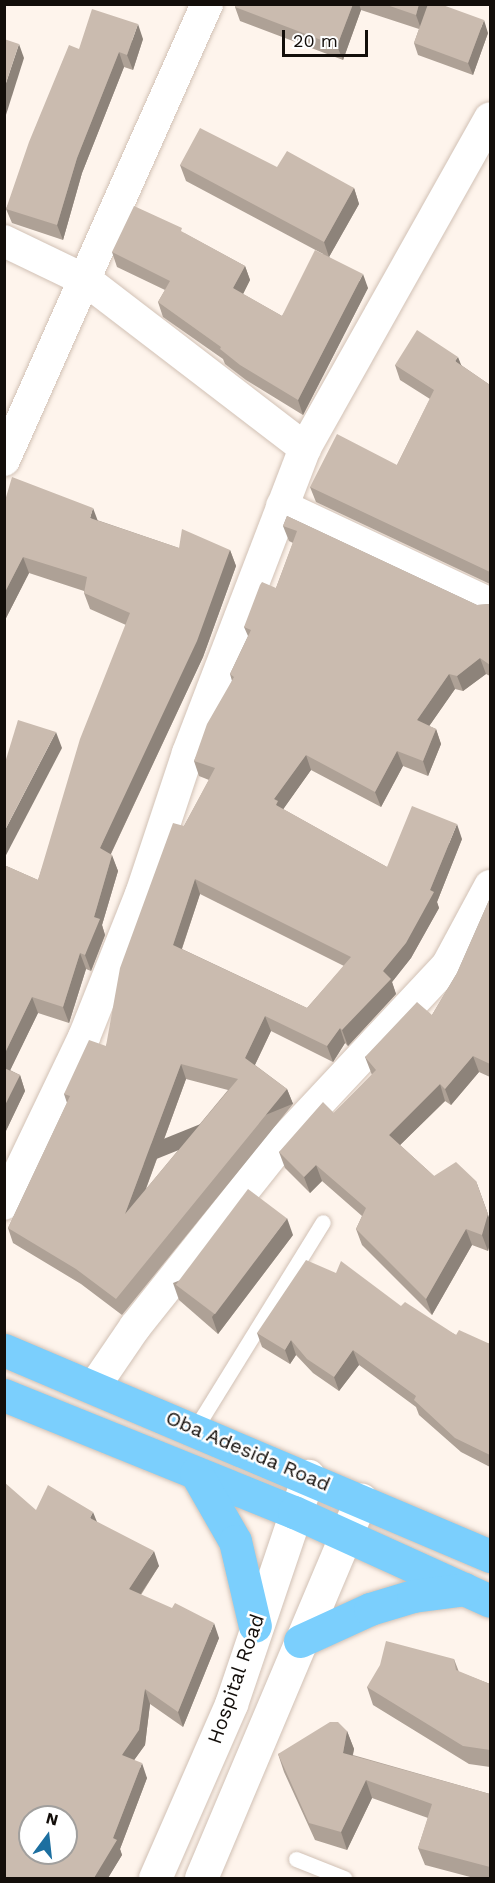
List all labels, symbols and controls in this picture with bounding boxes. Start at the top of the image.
scale bar [285,18,370,56]
text: 20 m [293,30,338,51]
street label: Oba Adesida Road [161,1405,335,1497]
street label: Hospital Road [202,1611,270,1747]
north arrow [18,1805,78,1865]
text: N [44,1808,60,1830]

